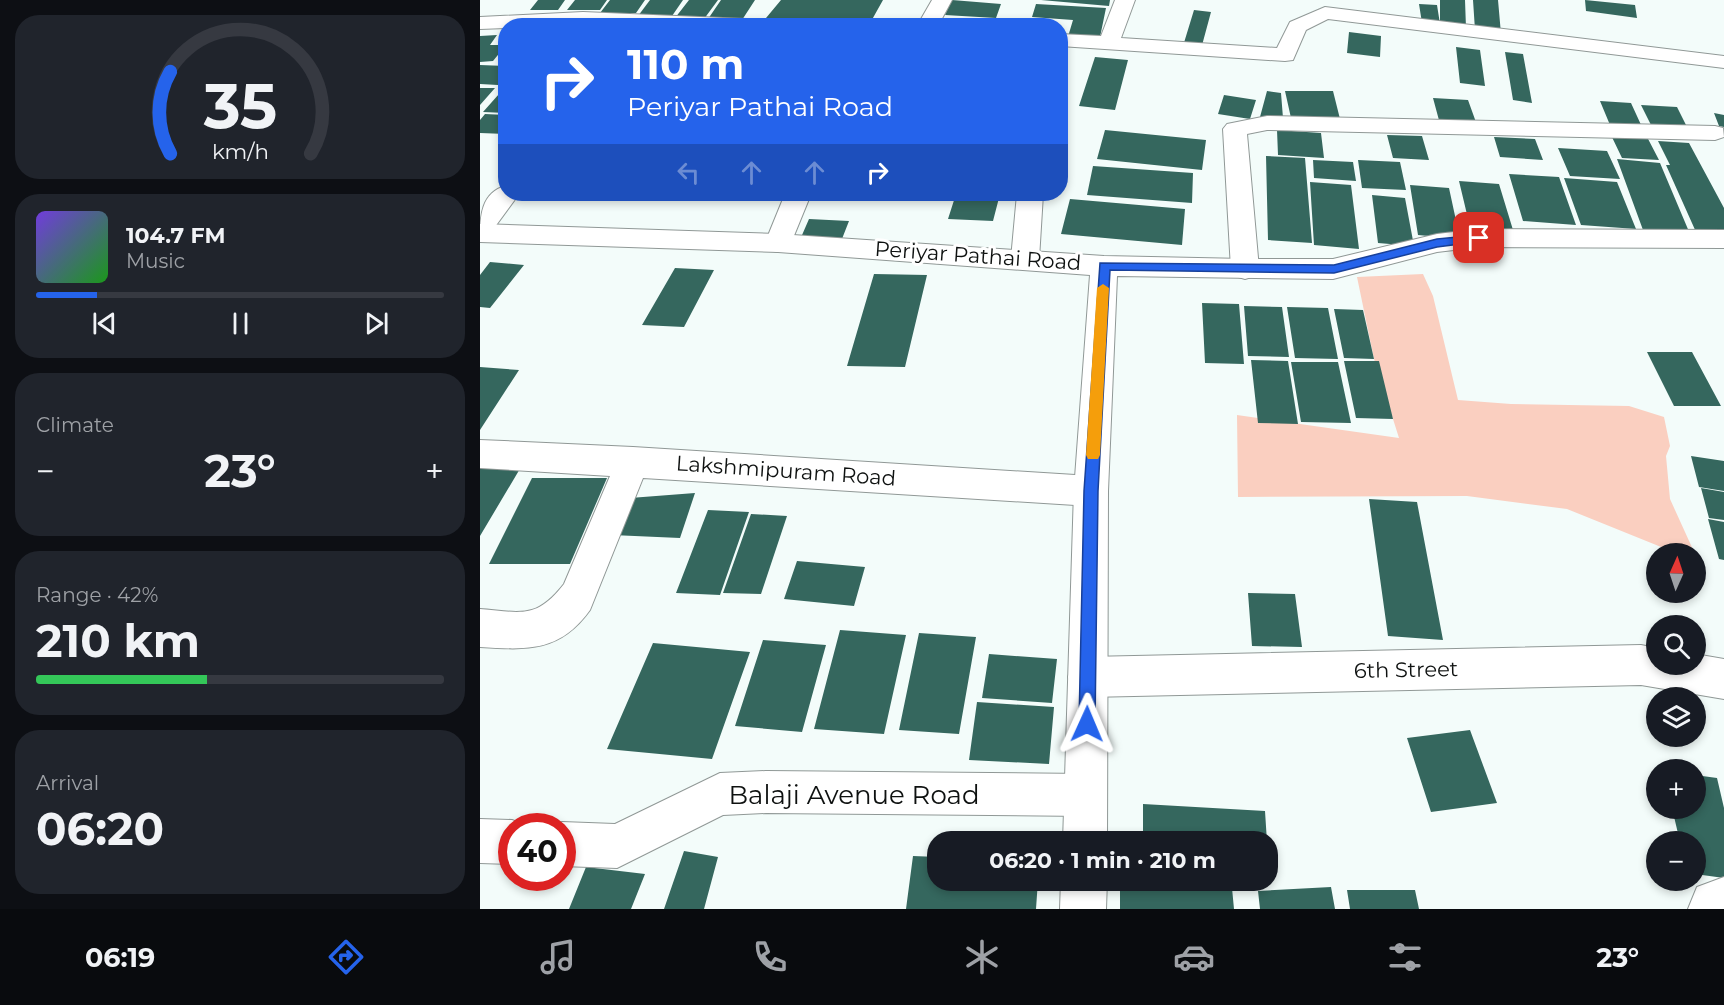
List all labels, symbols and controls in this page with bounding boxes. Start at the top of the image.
text: 110 m [627,38,744,90]
icon: right [528,42,606,120]
text: 35 [202,68,277,144]
text: Periyar Pathai Road [627,90,893,123]
text: km/h [211,138,269,164]
icon: left [672,156,705,189]
icon: ahead [735,156,768,189]
icon: ahead [798,156,831,189]
icon: right [861,156,894,189]
pin [1453,212,1504,263]
icon: arrive [1462,221,1495,254]
text: 104.7 FM [126,222,226,249]
street label: Periyar Pathai Road [874,236,1082,275]
text: Music [126,249,185,273]
icon: previous [88,307,121,340]
icon: pause [224,307,257,340]
icon: next [360,307,393,340]
text: Climate [36,413,114,437]
text: 23° [204,443,276,498]
street label: Lakshmipuram Road [675,450,897,491]
text: − [36,451,55,491]
text: + [425,451,444,491]
north arrow [1646,543,1706,603]
map controls [1646,543,1706,891]
text: Range · 42% [36,583,158,607]
text: 210 km [36,613,200,668]
button: search [1646,615,1706,675]
street label: 6th Street [1354,656,1458,683]
button: layers [1646,687,1706,747]
position arrow [1055,692,1119,756]
button: + [1646,759,1706,819]
text: Arrival [36,771,99,795]
street label: Balaji Avenue Road [728,779,980,811]
text: 06:20 [36,801,164,856]
speed limit sign: 40 [498,813,576,891]
button: − [1646,831,1706,891]
text: 06:20 · 1 min · 210 m [989,847,1216,874]
icon: directions [325,936,367,978]
icon: music [537,936,579,978]
icon: phone [749,936,791,978]
icon: climate [961,936,1003,978]
icon: car [1173,936,1215,978]
icon: filters [1384,936,1426,978]
text: 06:19 [85,941,155,974]
text: 23° [1596,941,1639,974]

